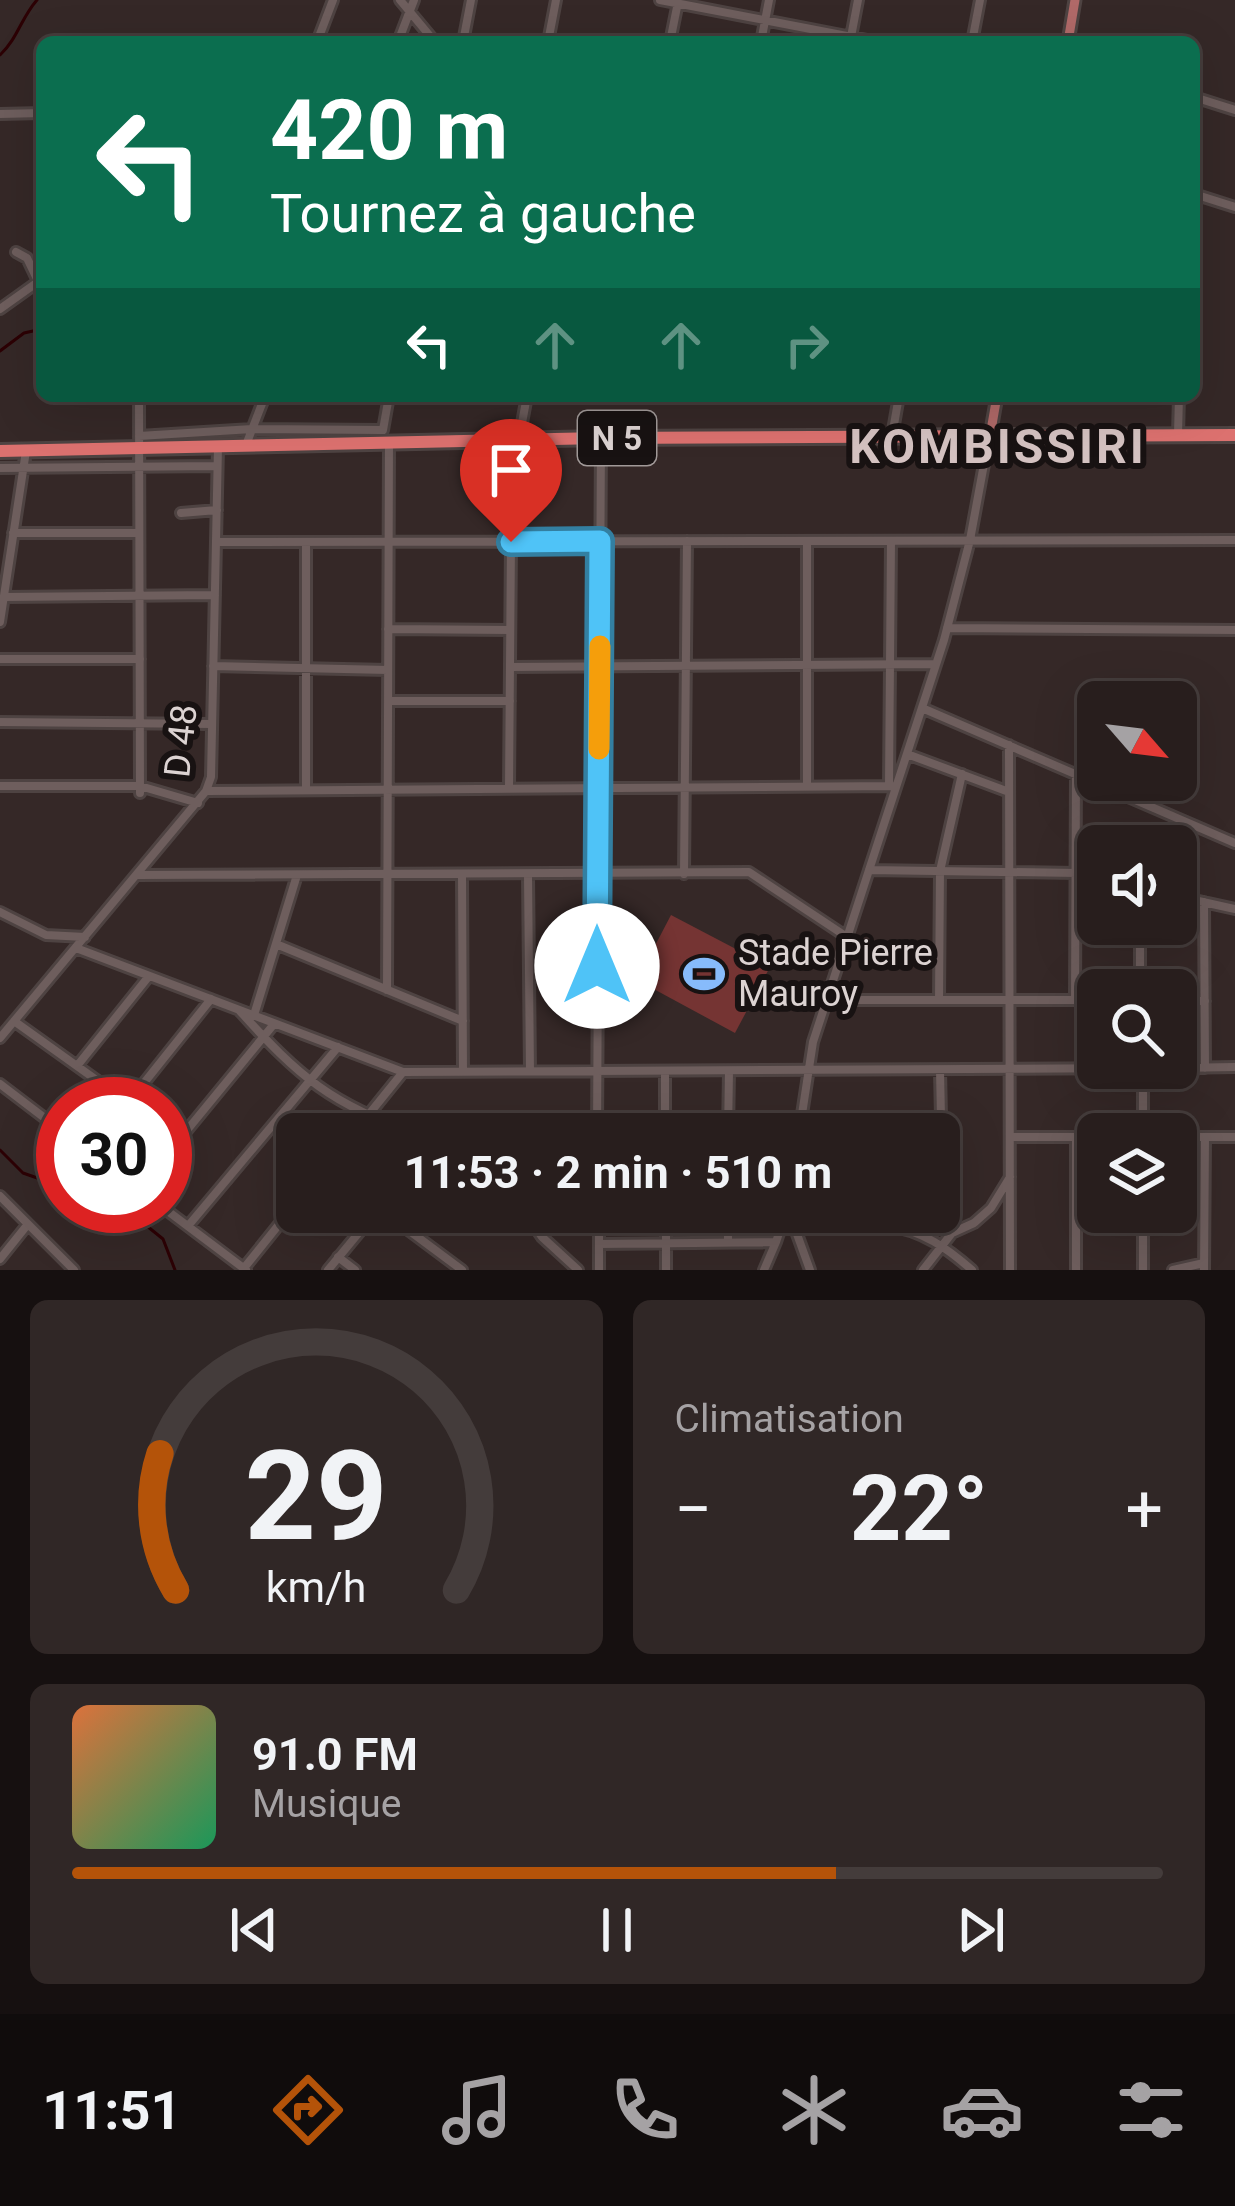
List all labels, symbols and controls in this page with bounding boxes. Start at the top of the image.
text: 420 m [270,81,508,180]
icon: left [72,84,228,240]
text: Tournez à gauche [270,182,696,245]
icon: left [396,312,462,378]
icon: ahead [522,312,588,378]
icon: ahead [648,312,714,378]
icon: right [774,312,840,378]
road number: N 5 [578,411,656,465]
district label: KOMBISSIRI [849,418,1147,475]
pin [460,419,562,542]
icon: arrive [478,437,544,503]
north arrow [1077,681,1197,801]
map controls [1077,681,1197,1233]
street label: D 48 [156,702,206,780]
button: sound [1077,825,1197,945]
position arrow [534,903,660,1029]
place label: Stade Pierre Mauroy [738,932,933,1015]
sports icon: Stade Pierre Mauroy [681,951,727,997]
button: search [1077,969,1197,1089]
speed limit sign: 30 [36,1077,192,1233]
button: layers [1077,1113,1197,1233]
text: 11:53 · 2 min · 510 m [404,1146,832,1199]
text: Climatisation [675,1396,904,1442]
text: 29 [245,1423,388,1569]
text: 22° [850,1457,988,1562]
text: − [675,1471,712,1548]
text: + [1126,1471,1163,1548]
text: km/h [266,1562,367,1612]
text: 91.0 FM [252,1728,418,1781]
text: Musique [252,1781,402,1827]
icon: previous [221,1897,287,1963]
icon: pause [584,1897,650,1963]
icon: next [948,1897,1014,1963]
icon: directions [266,2068,350,2152]
icon: music [435,2068,519,2152]
icon: phone [603,2068,687,2152]
icon: climate [772,2068,856,2152]
icon: car [940,2068,1024,2152]
icon: filters [1109,2068,1193,2152]
text: 11:51 [42,2079,181,2142]

